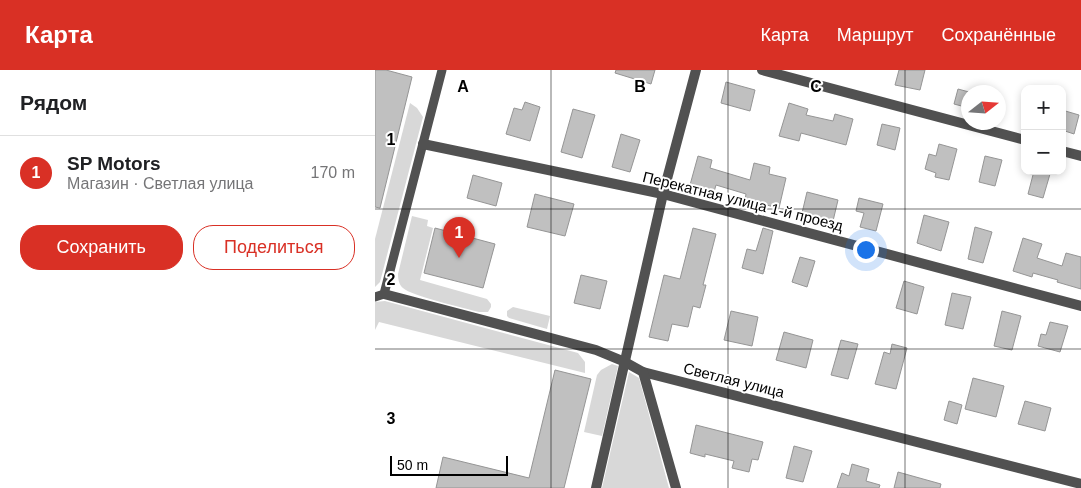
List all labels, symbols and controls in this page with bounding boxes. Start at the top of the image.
text: Карта [25,21,93,48]
text: Карта [761,25,809,45]
text: Маршрут [837,25,913,45]
text: Сохранённые [941,25,1056,45]
text: A [457,78,469,95]
text: B [634,78,646,95]
text: C [810,78,822,95]
north arrow [961,85,1006,130]
map controls [1021,85,1066,175]
button: + [1021,85,1066,130]
text: Рядом [20,91,87,114]
button: − [1021,130,1066,175]
text: 1 [387,131,396,148]
text: SP Motors [67,153,161,174]
text: 1 [32,164,40,181]
text: 170 m [311,164,355,181]
street label: Перекатная улица 1-й проезд [641,168,845,234]
text: Магазин · Светлая улица [67,175,253,192]
pin: 1 [443,217,475,258]
button: Сохранить [20,225,183,270]
button: Поделиться [193,225,355,270]
your location [853,237,879,263]
text: 2 [387,271,396,288]
street label: Светлая улица [682,359,787,401]
text: 3 [387,410,396,427]
scale bar [390,453,507,476]
text: 50 m [397,457,428,473]

